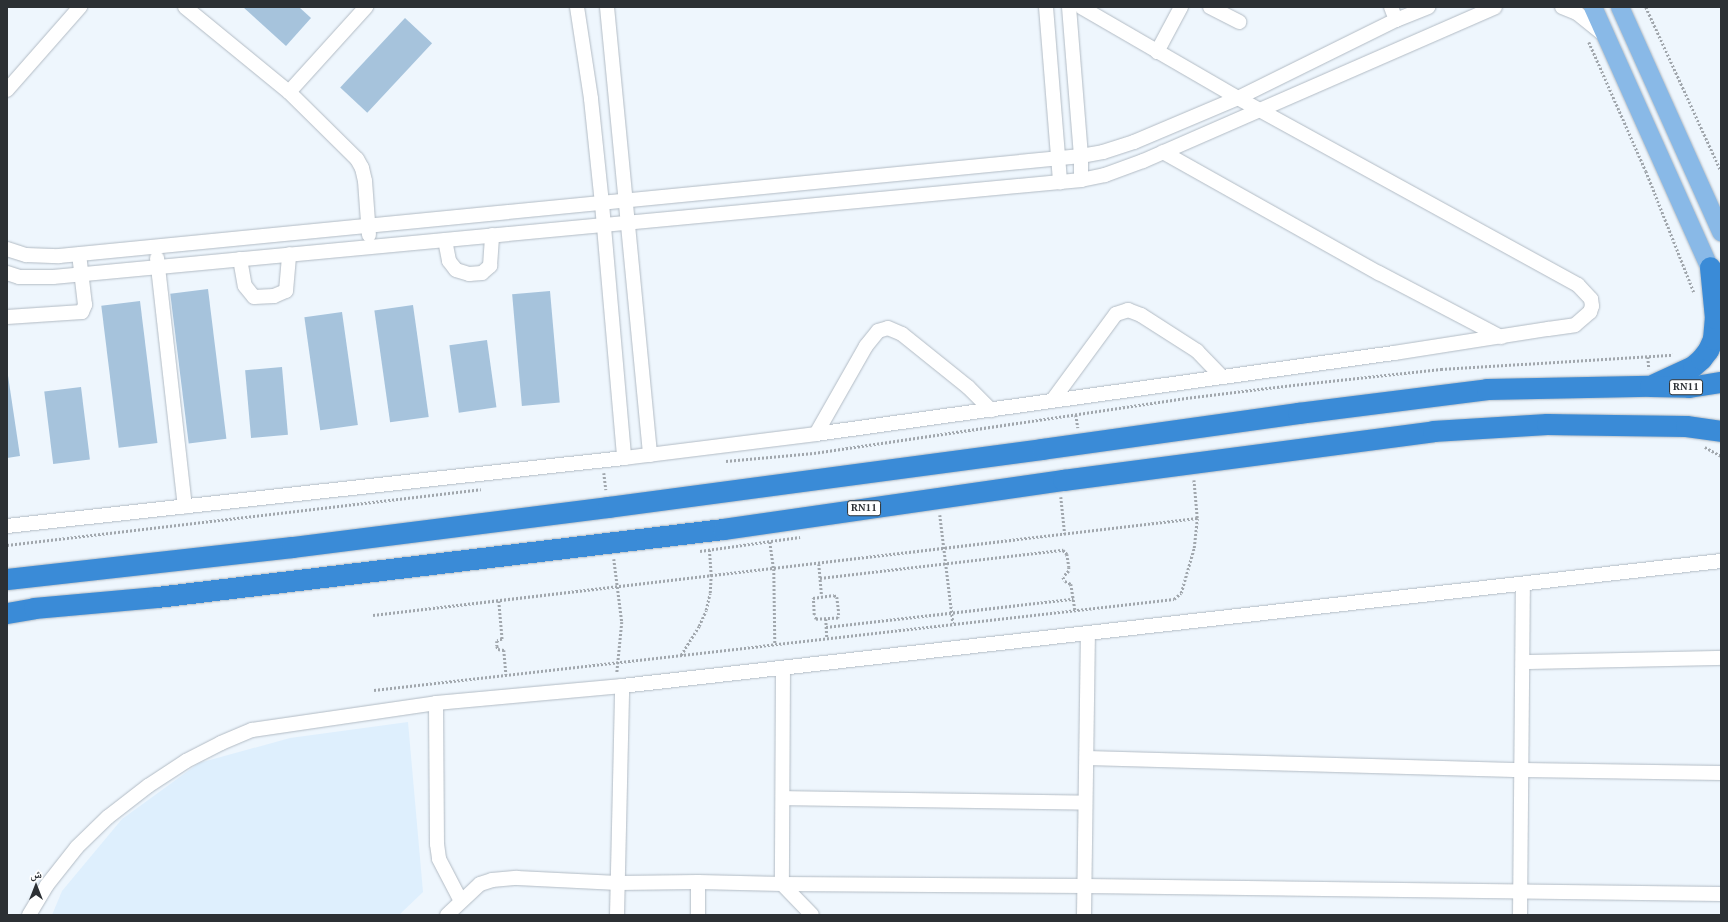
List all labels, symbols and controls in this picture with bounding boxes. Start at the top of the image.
road number: RN11 [1669,379,1703,395]
road number: RN11 [847,500,881,516]
north arrow [16,866,56,906]
text: ش [30,867,42,881]

